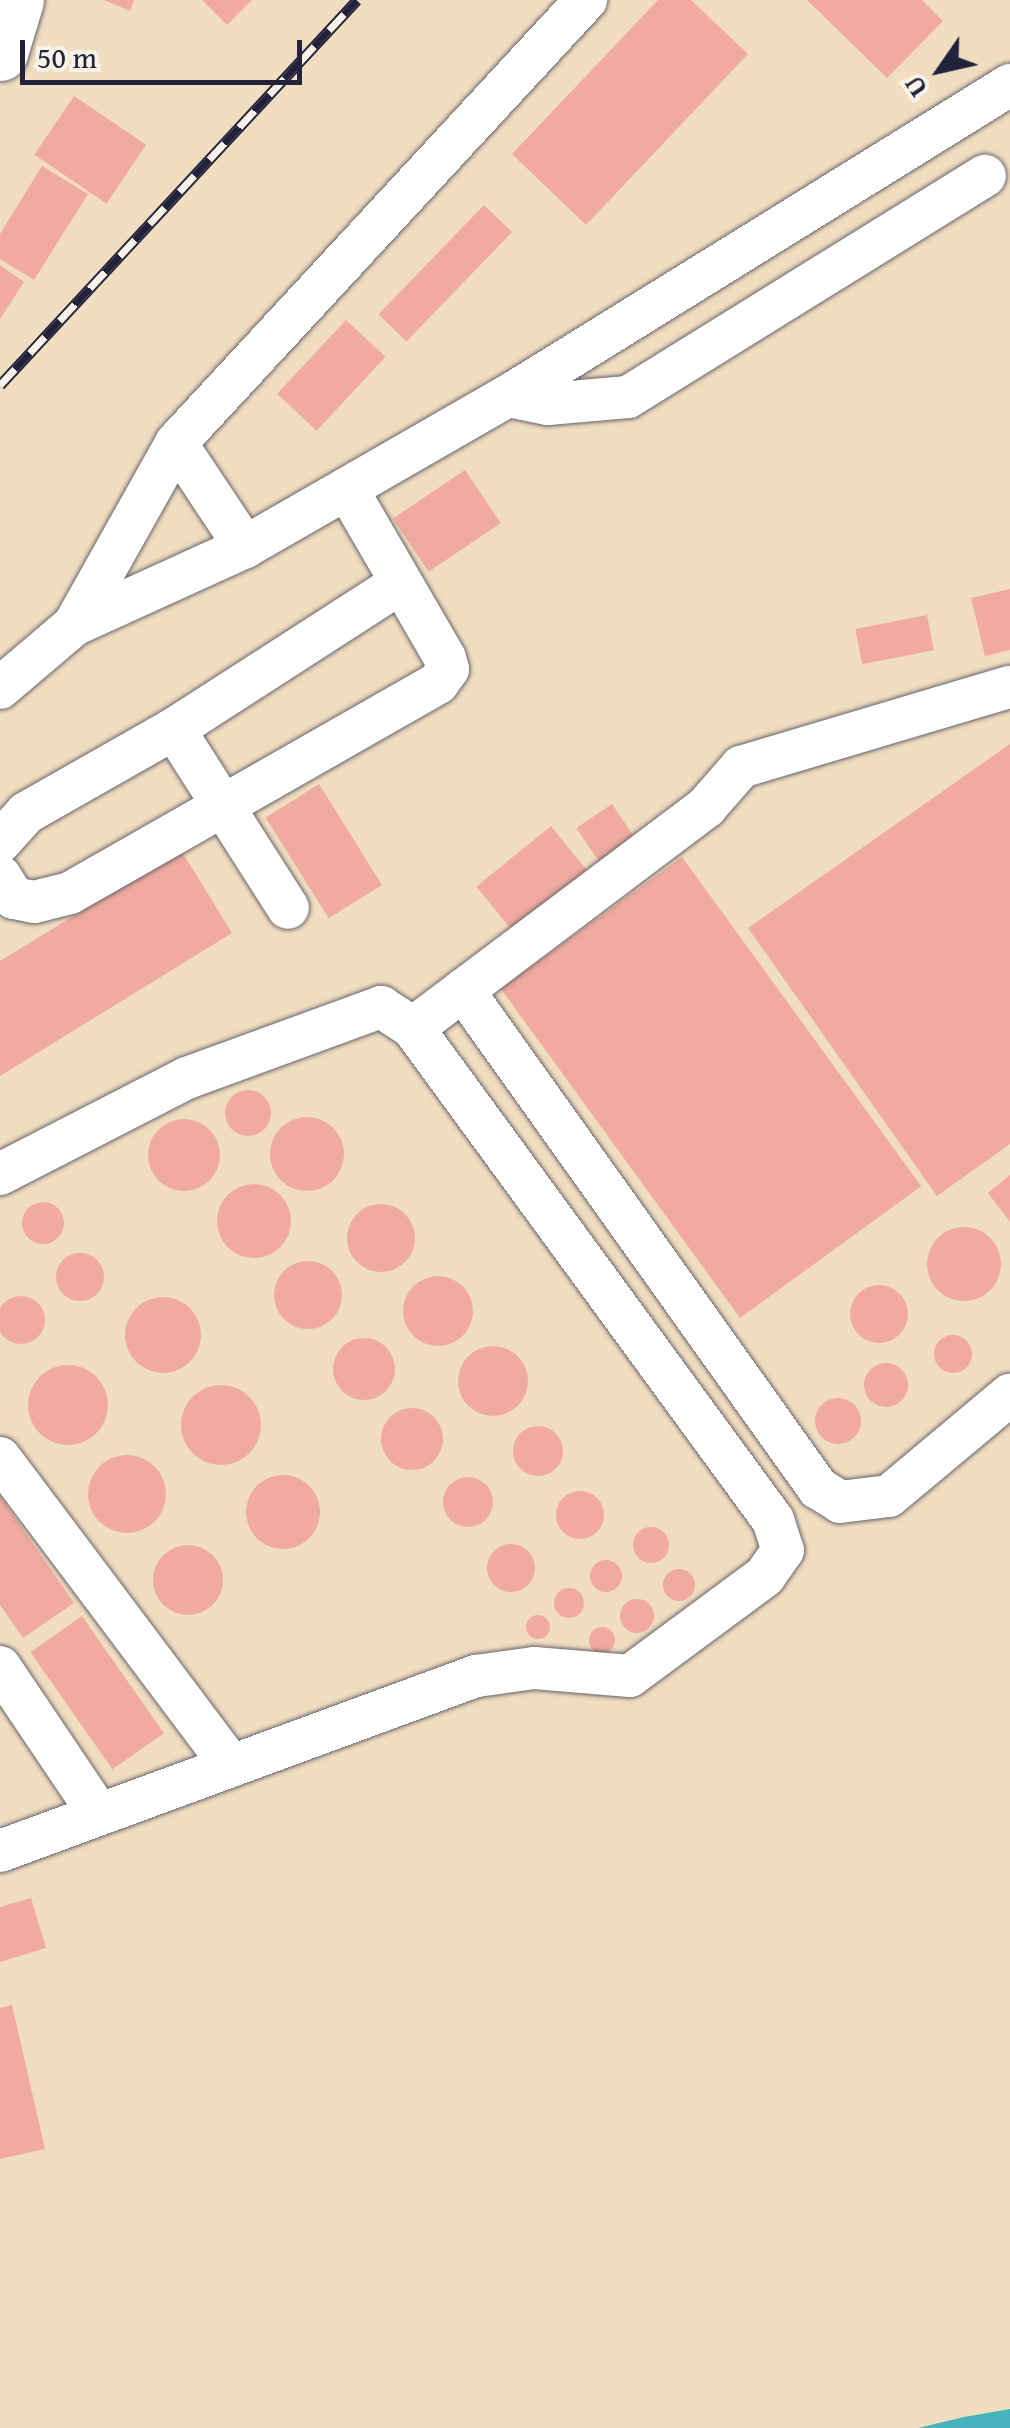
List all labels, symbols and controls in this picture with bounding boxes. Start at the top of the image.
scale bar [25,20,308,82]
north arrow [890,20,990,120]
text: 50 m [37,35,97,79]
text: U [892,68,937,106]

